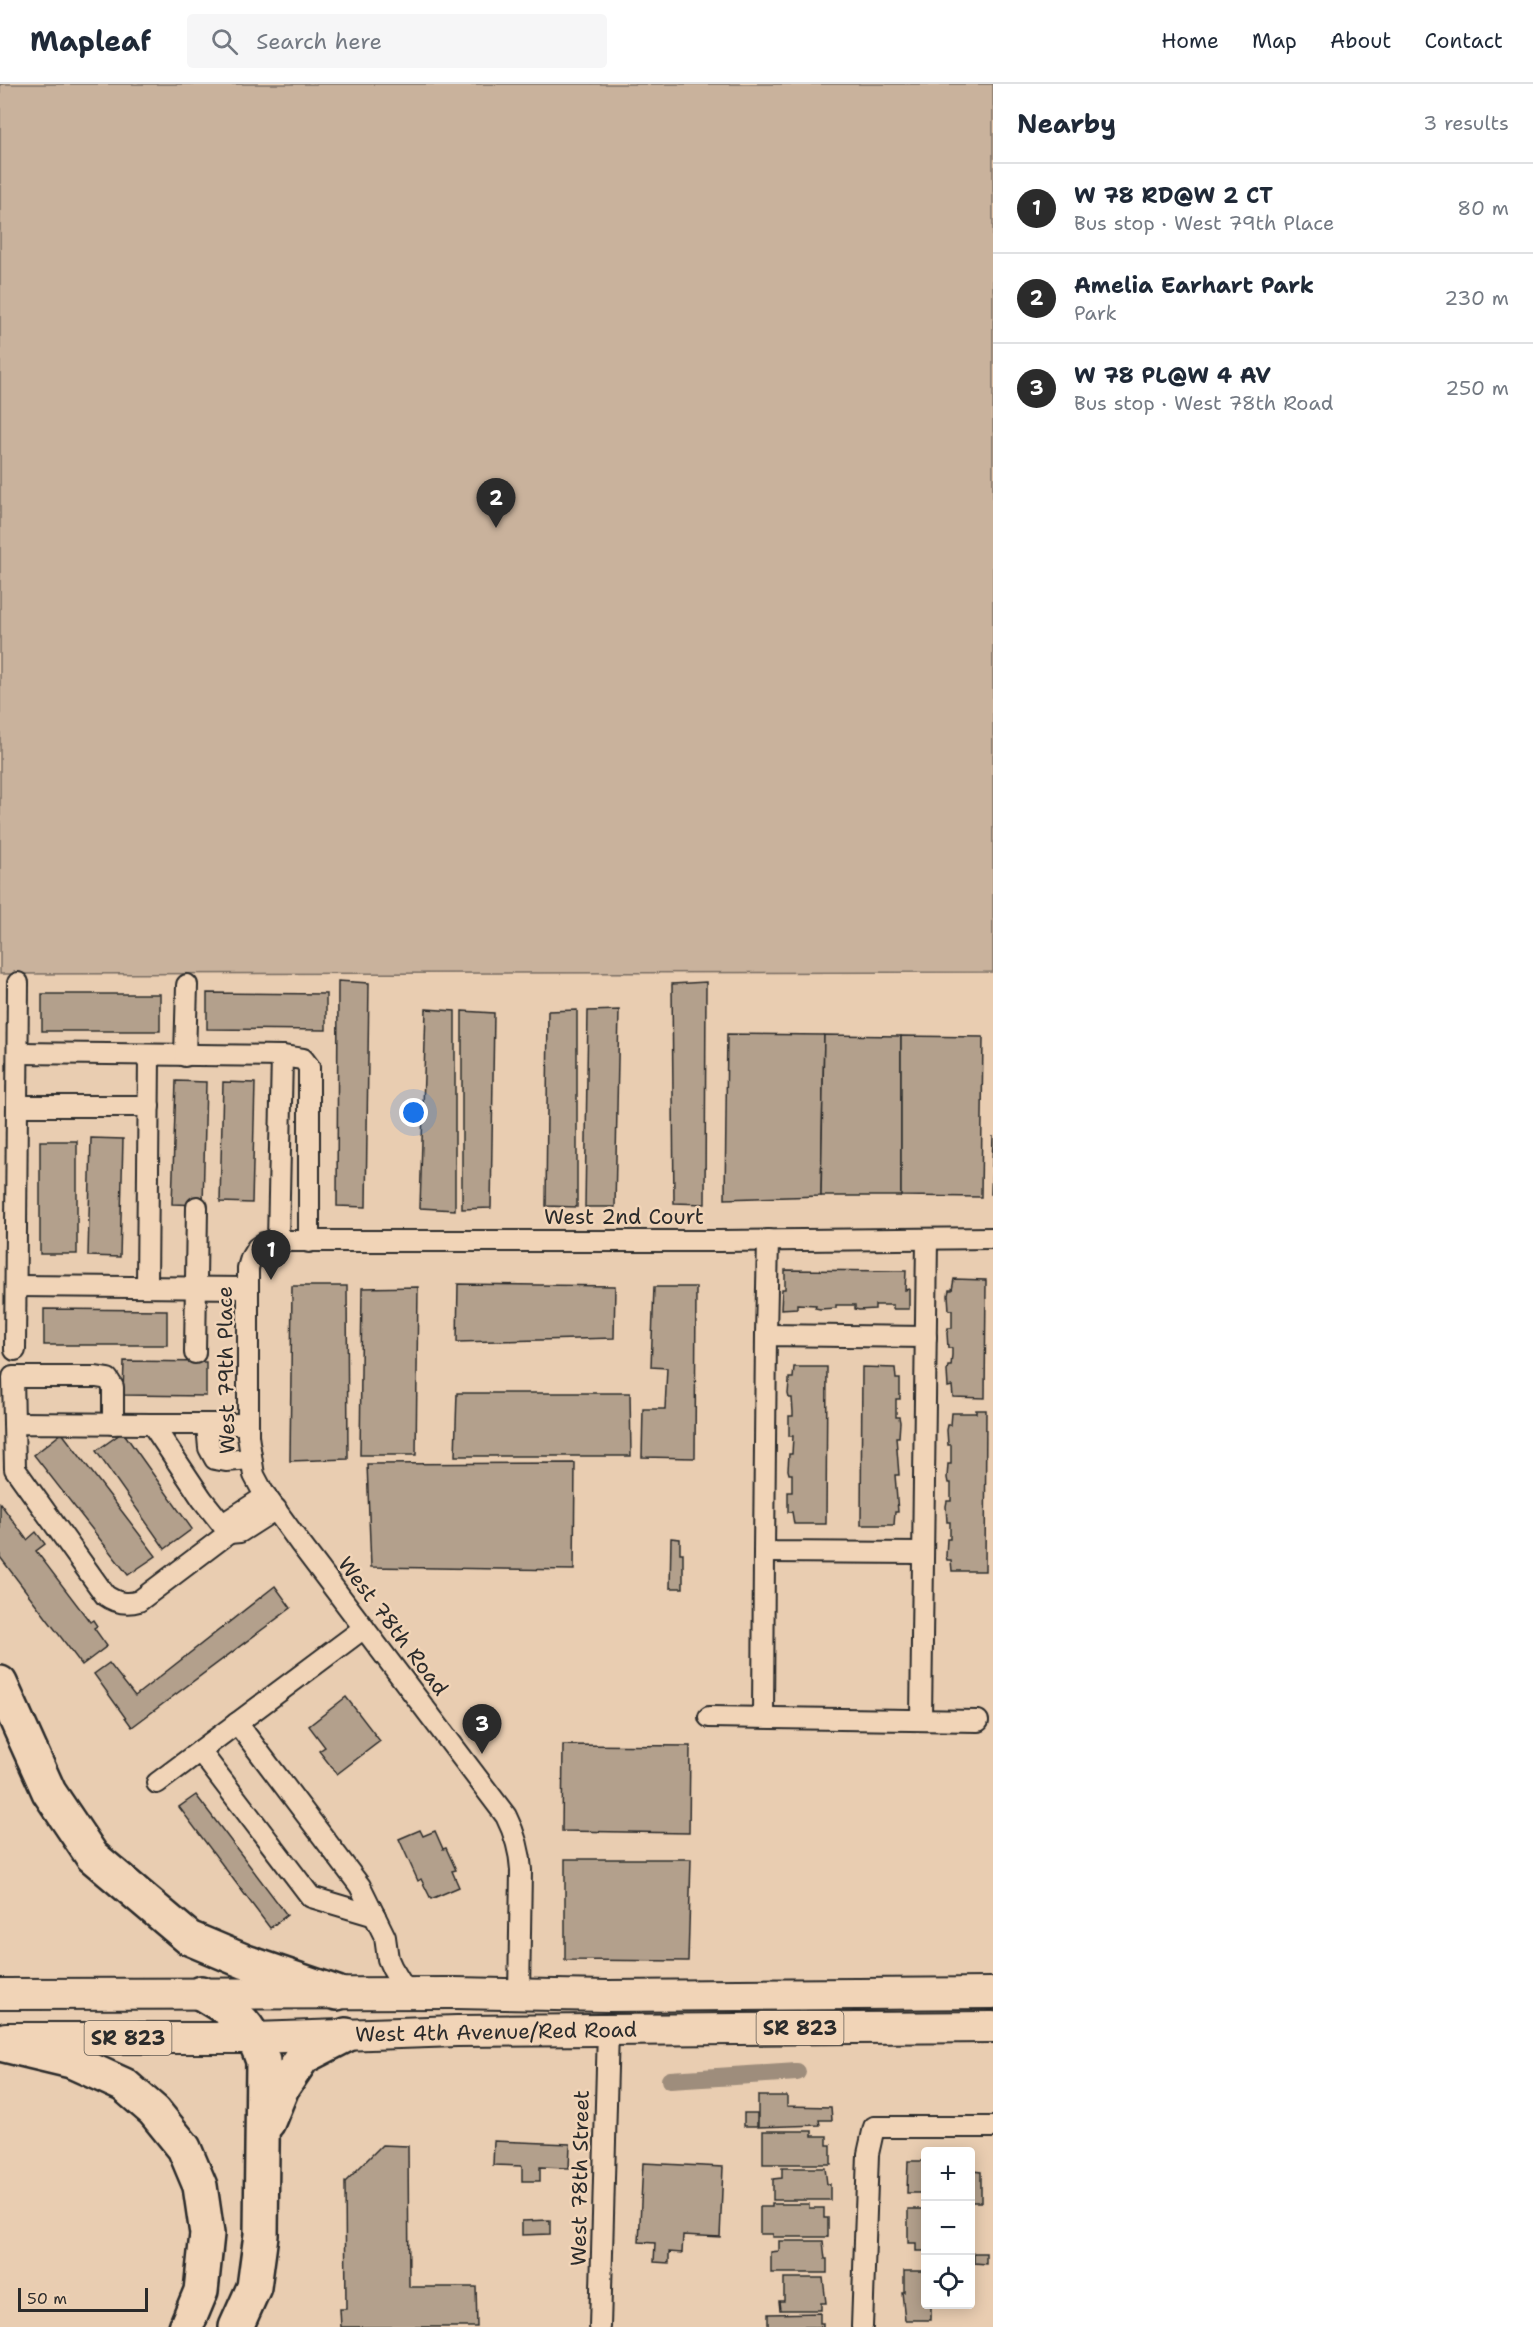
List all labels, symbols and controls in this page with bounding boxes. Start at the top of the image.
search box [187,14,607,68]
text: Mapleaf [30,22,151,60]
icon: search [208,25,241,58]
text: Search here [256,27,382,56]
text: Home [1161,27,1219,55]
text: Map [1252,27,1297,55]
text: About [1330,27,1391,55]
text: Contact [1424,27,1503,55]
text: Nearby [1017,106,1116,141]
text: 3 results [1423,110,1509,136]
text: W 78 RD@W 2 CT [1074,181,1273,210]
text: 1 [1032,195,1041,221]
text: 80 m [1457,195,1509,221]
text: Bus stop · West 79th Place [1074,210,1334,236]
text: Amelia Earhart Park [1074,271,1314,300]
text: 2 [1030,285,1044,311]
text: 230 m [1444,285,1509,311]
text: Park [1074,300,1117,326]
text: W 78 PL@W 4 AV [1074,361,1271,390]
text: 3 [1030,375,1044,401]
text: 250 m [1445,375,1509,401]
text: Bus stop · West 78th Road [1074,390,1333,416]
pin: 2 [476,478,516,528]
your location [399,1098,428,1127]
street label: West 2nd Court [544,1203,704,1231]
pin: 1 [252,1230,290,1280]
street label: West 79th Place [211,1286,241,1454]
street label: West 78th Road [331,1551,455,1701]
pin: 3 [462,1704,502,1754]
road number: SR 823 [756,2011,844,2045]
street label: West 4th Avenue/Red Road [355,2016,637,2048]
road number: SR 823 [84,2021,172,2055]
street label: West 78th Street [564,2090,596,2266]
map controls [921,2147,975,2309]
button: + [921,2147,975,2201]
button: − [921,2201,975,2255]
button: locate [921,2255,975,2309]
scale bar [18,2285,148,2312]
text: 50 m [27,2288,67,2309]

